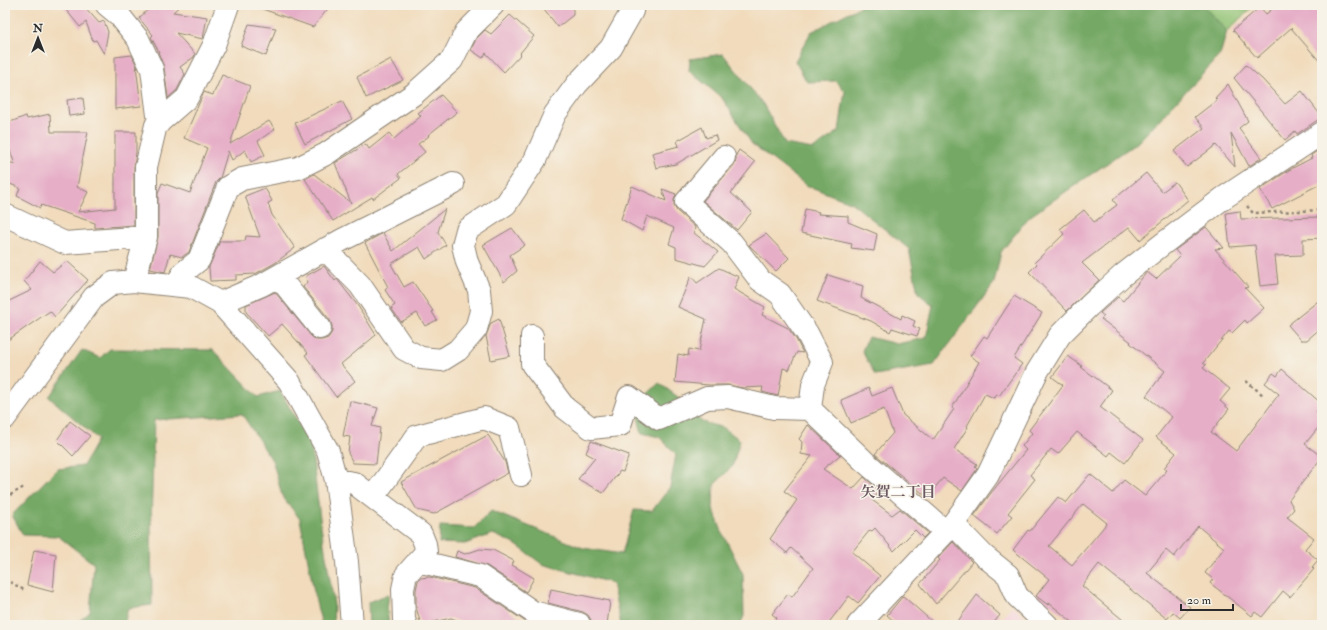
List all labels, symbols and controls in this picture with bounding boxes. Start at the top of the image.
north arrow [18,18,58,58]
text: N [32,22,44,35]
district label: 矢賀二丁目 [860,483,936,502]
scale bar [1181,586,1233,612]
text: 20 m [1187,593,1212,608]

